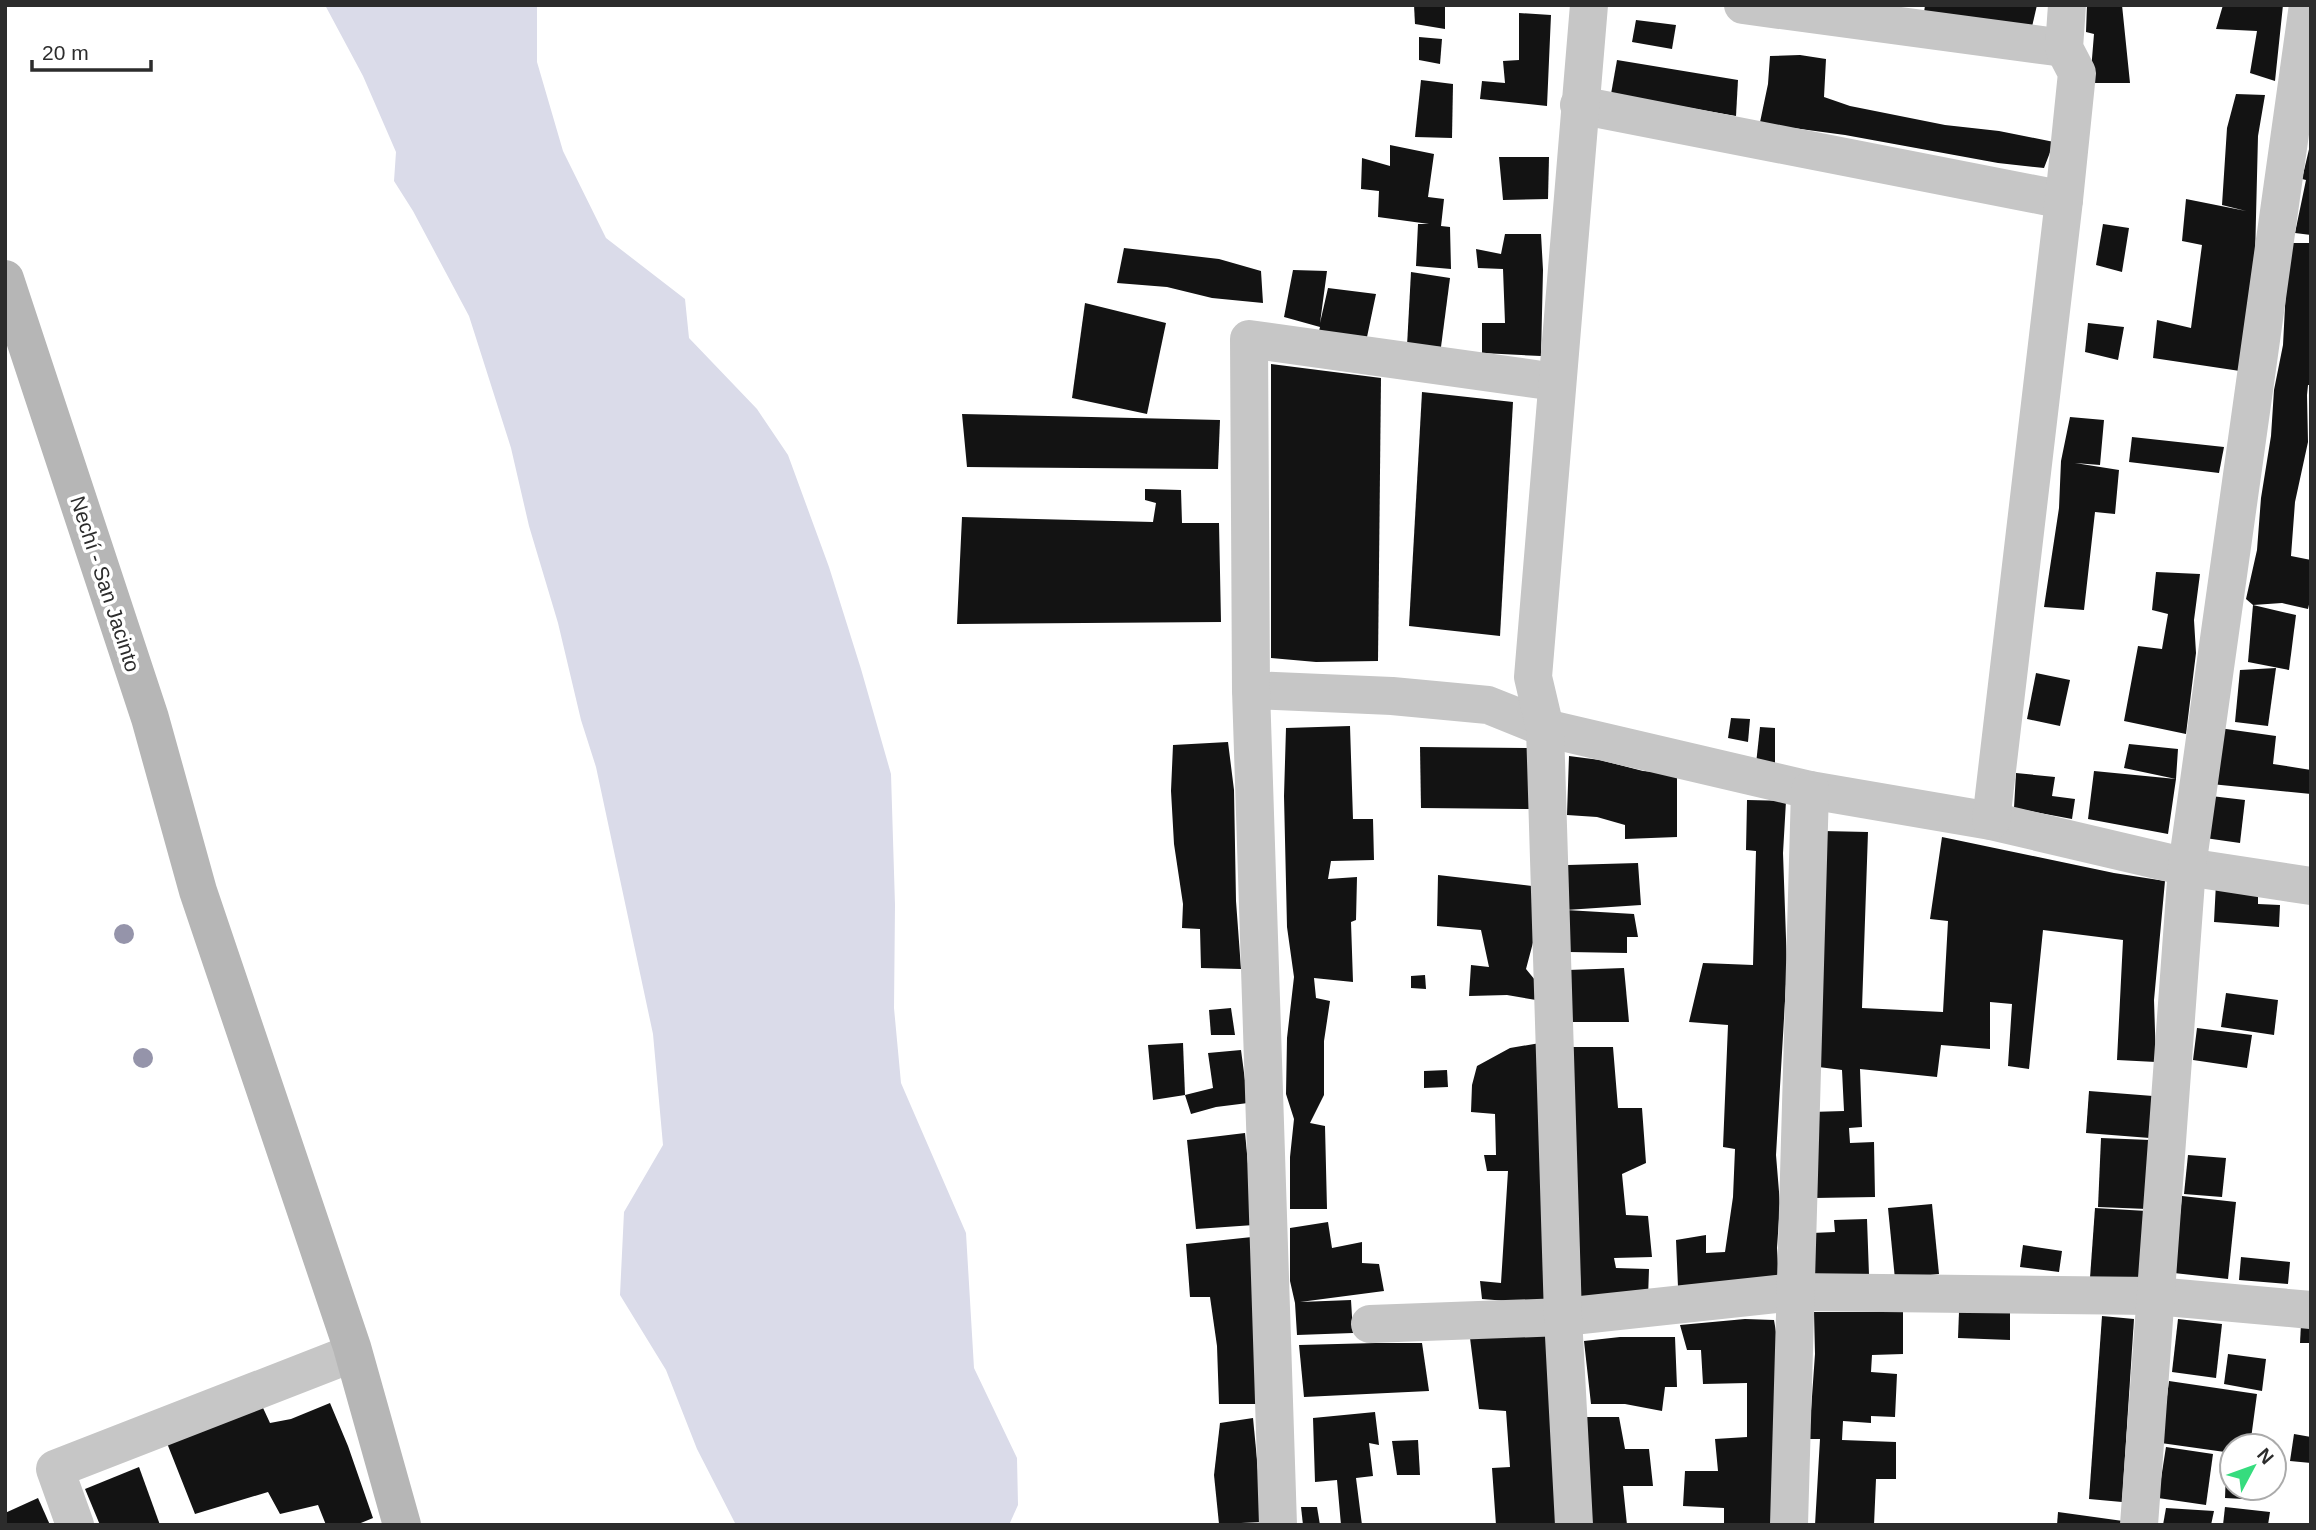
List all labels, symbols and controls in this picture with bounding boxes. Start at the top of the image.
scale bar [32,28,150,72]
text: 20 m [42,41,89,64]
street label: Nechí - San Jacinto [66,493,145,675]
north arrow [2218,1432,2288,1502]
text: N [2253,1444,2278,1468]

